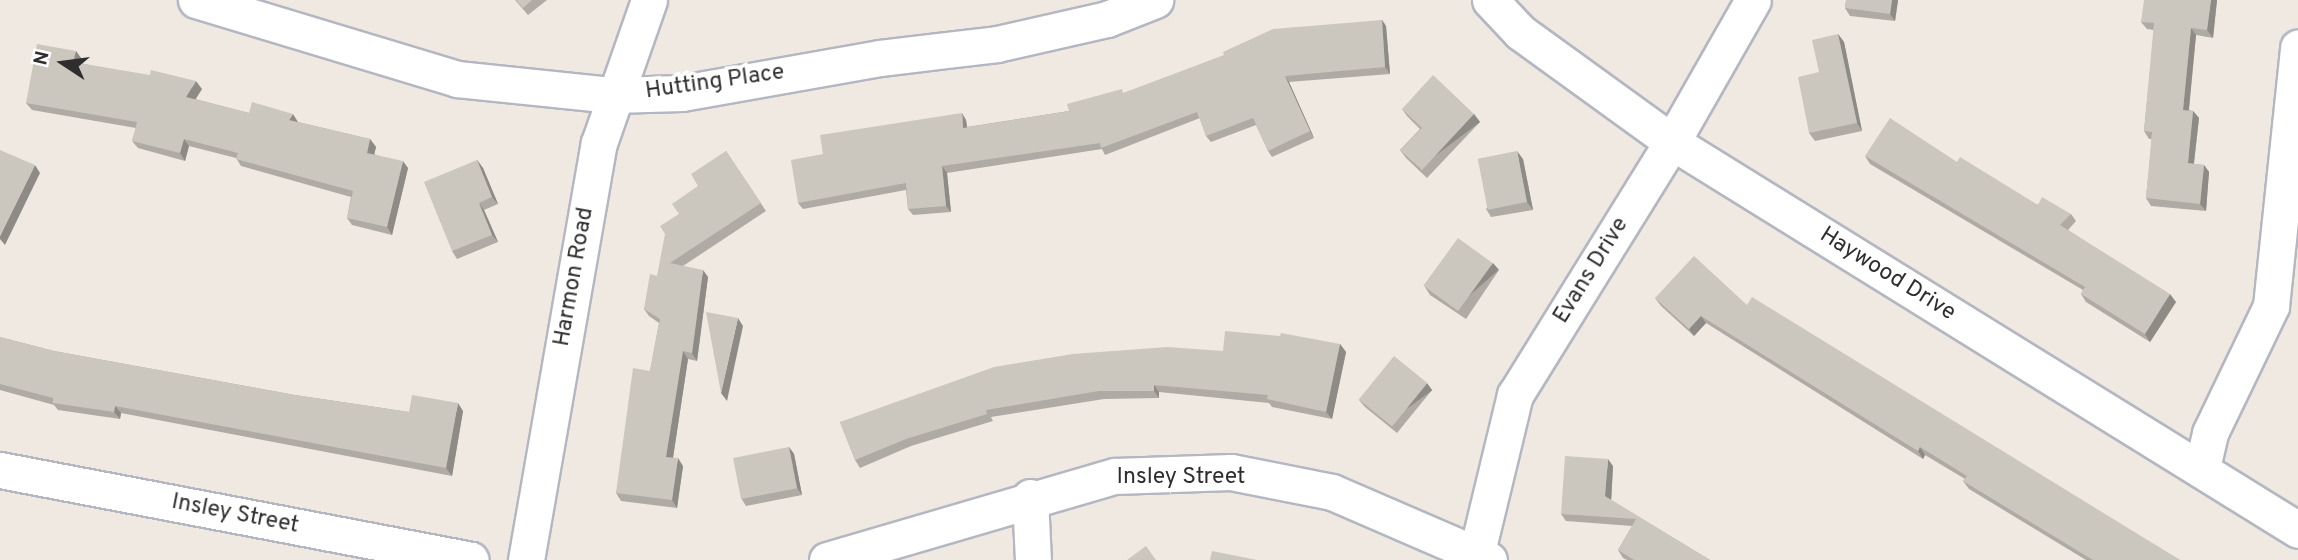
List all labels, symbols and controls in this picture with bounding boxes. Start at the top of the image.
north arrow [28,28,98,98]
text: N [29,49,56,68]
street label: Hutting Place [644,60,786,106]
street label: Harmon Road [549,205,601,349]
street label: Evans Drive [1549,213,1635,329]
street label: Haywood Drive [1814,222,1960,328]
street label: Insley Street [1116,464,1246,492]
street label: Insley Street [169,489,301,541]

